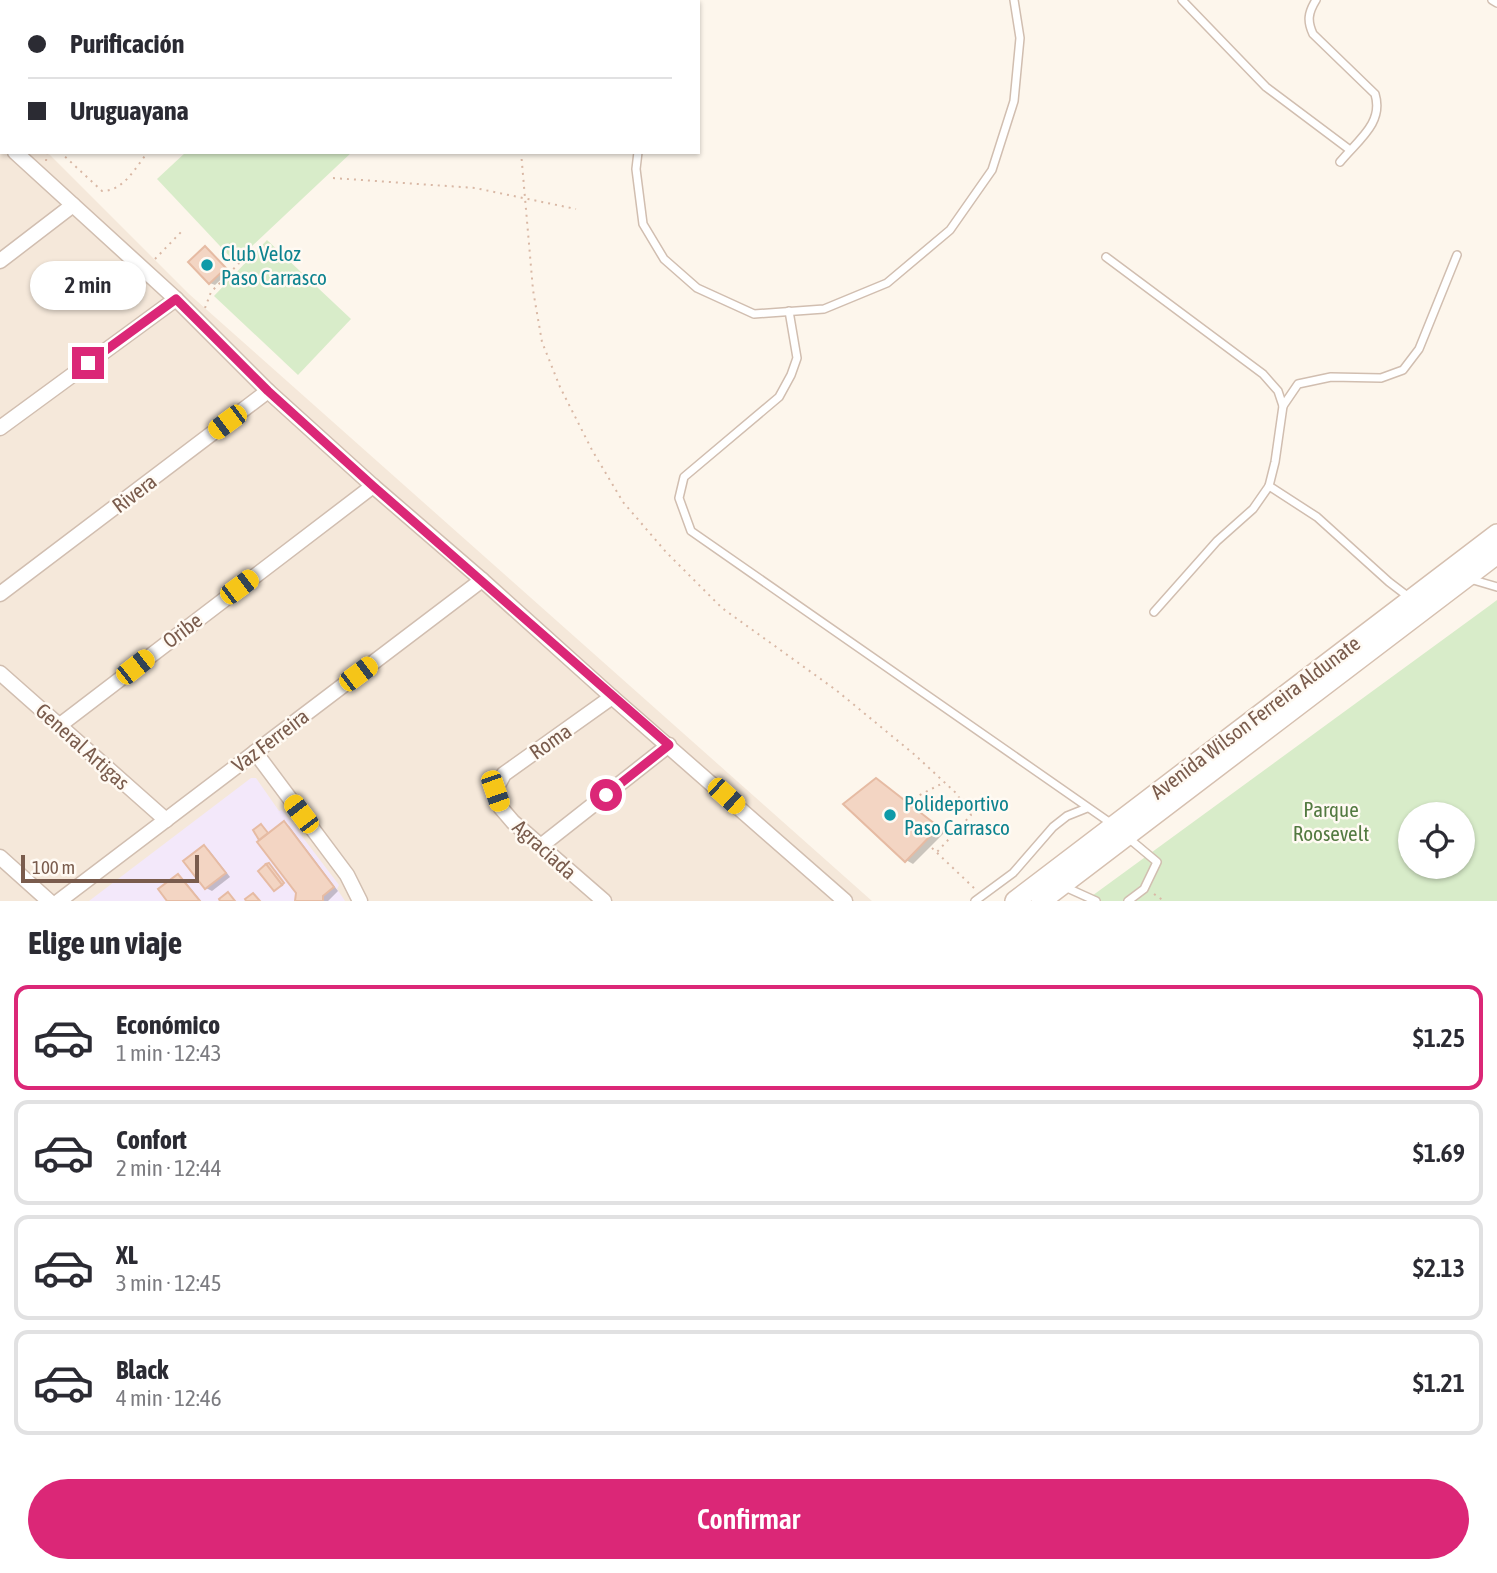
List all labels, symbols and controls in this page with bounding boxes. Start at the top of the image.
text: Purificación [70,29,184,59]
text: Uruguayana [70,96,189,126]
place label: Club Veloz Paso Carrasco [221,241,327,289]
marker: Club Veloz Paso Carrasco [199,257,215,273]
callout: 2 min [30,262,146,310]
text: 2 min [65,272,111,298]
route end [72,347,104,379]
car [204,401,251,443]
street label: Rivera [107,469,161,517]
car [216,566,263,608]
street label: Oribe [158,608,206,652]
street label: Avenida Wilson Ferreira Aldunate [1146,630,1364,804]
car [112,646,159,688]
car [335,653,382,695]
street label: General Artigas [31,698,135,794]
street label: Vaz Ferreira [227,703,313,777]
street label: Roma [525,718,575,764]
car [479,768,512,814]
car [704,774,749,818]
route start [590,779,622,811]
car [280,791,323,837]
place label: Polideportivo Paso Carrasco [904,791,1010,839]
park label: Parque Roosevelt [1293,797,1369,845]
map controls [1398,802,1475,879]
button: locate [1398,802,1475,879]
marker: Polideportivo Paso Carrasco [882,807,898,823]
street label: Agraciada [508,814,582,884]
scale bar [21,852,200,884]
text: 100 m [32,856,75,878]
text: Elige un viaje [28,924,182,961]
icon: car [32,1006,95,1069]
text: Económico [116,1010,220,1040]
text: $1.25 [1413,1023,1465,1053]
text: 1 min · 12:43 [116,1040,222,1066]
icon: car [32,1121,95,1184]
text: Confort [116,1125,187,1155]
text: $1.69 [1413,1138,1465,1168]
text: 2 min · 12:44 [116,1155,222,1181]
icon: car [32,1236,95,1299]
text: XL [116,1240,138,1270]
text: $2.13 [1413,1253,1465,1283]
text: 3 min · 12:45 [116,1270,222,1296]
icon: car [32,1351,95,1414]
text: Black [116,1355,168,1385]
text: $1.21 [1413,1368,1465,1398]
text: 4 min · 12:46 [116,1385,222,1411]
button: Confirmar [28,1479,1469,1559]

